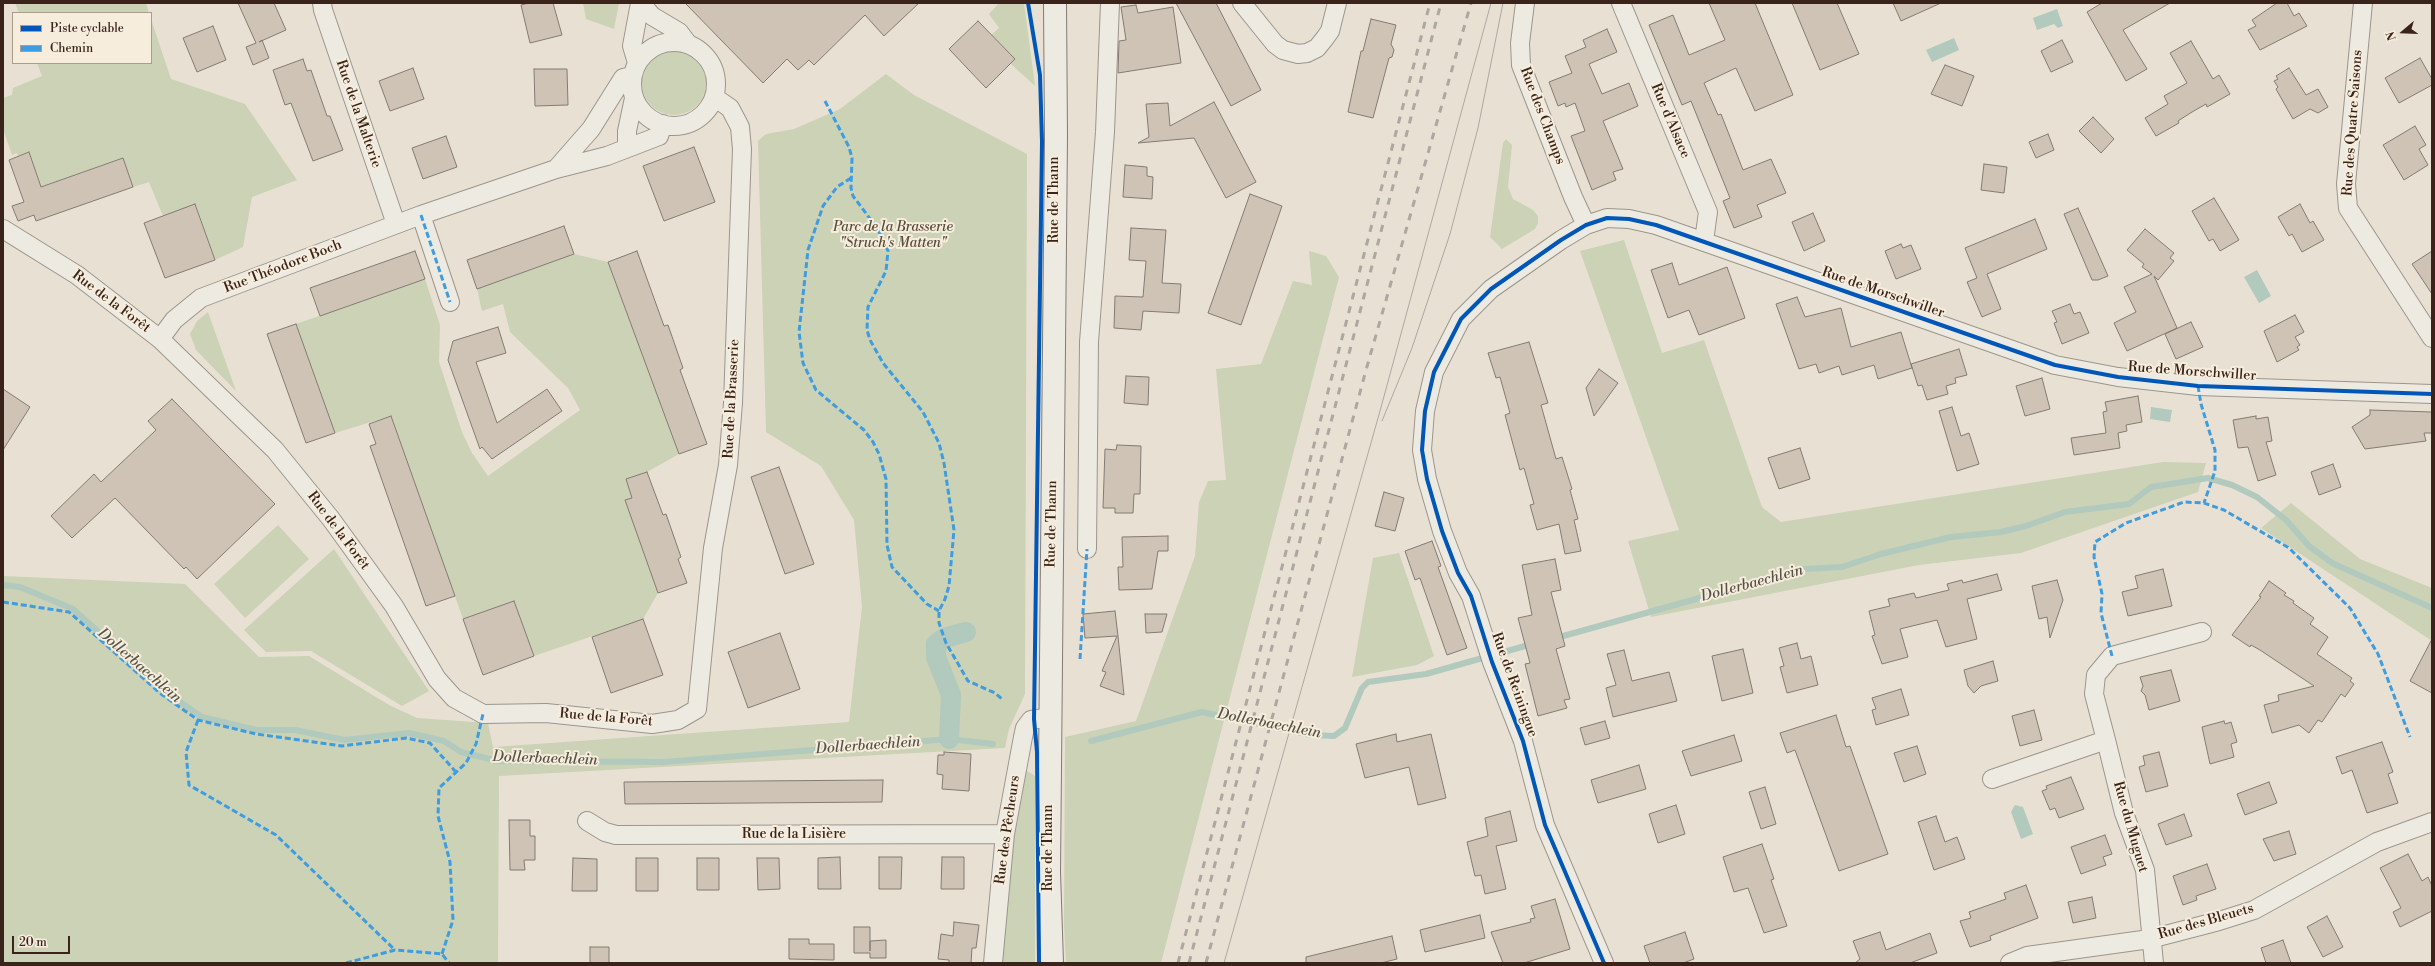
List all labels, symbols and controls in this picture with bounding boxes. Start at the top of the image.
legend [12,12,152,64]
north arrow [2383,12,2423,52]
text: Piste cyclable [50,21,124,36]
text: N [2384,30,2400,42]
text: Chemin [50,41,93,56]
street label: Rue des Quatre Saisons [2340,49,2366,197]
street label: Rue de la Malterie [332,58,384,170]
street label: Rue des Champs [1516,65,1568,167]
street label: Rue d'Alsace [1647,81,1693,161]
street label: Rue de Thann [1047,156,1063,244]
park label: Parc de la Brasserie "Struch's Matten" [833,220,953,252]
street label: Rue Théodore Boch [222,237,344,297]
street label: Rue de Morschwiller [1819,264,1947,322]
street label: Rue de la Forêt [69,267,153,337]
street label: Rue de la Brasserie [720,339,744,459]
street label: Rue de Morschwiller [2127,359,2257,385]
street label: Rue de Thann [1043,480,1061,568]
street label: Rue de la Forêt [303,489,373,573]
water label: Dollerbaechlein [1699,562,1805,606]
water label: Dollerbaechlein [93,625,185,707]
street label: Rue de Reiningue [1487,630,1541,740]
water label: Dollerbaechlein [1216,705,1322,743]
street label: Rue de la Forêt [559,706,653,730]
water label: Dollerbaechlein [815,733,921,759]
water label: Dollerbaechlein [492,748,598,770]
street label: Rue des Pêcheurs [992,774,1024,886]
street label: Rue du Muguet [2109,779,2151,875]
street label: Rue de Thann [1041,804,1057,892]
street label: Rue de la Lisière [742,827,846,843]
street label: Rue des Bleuets [2156,900,2256,944]
scale bar [14,928,72,954]
text: 20 m [19,935,47,950]

